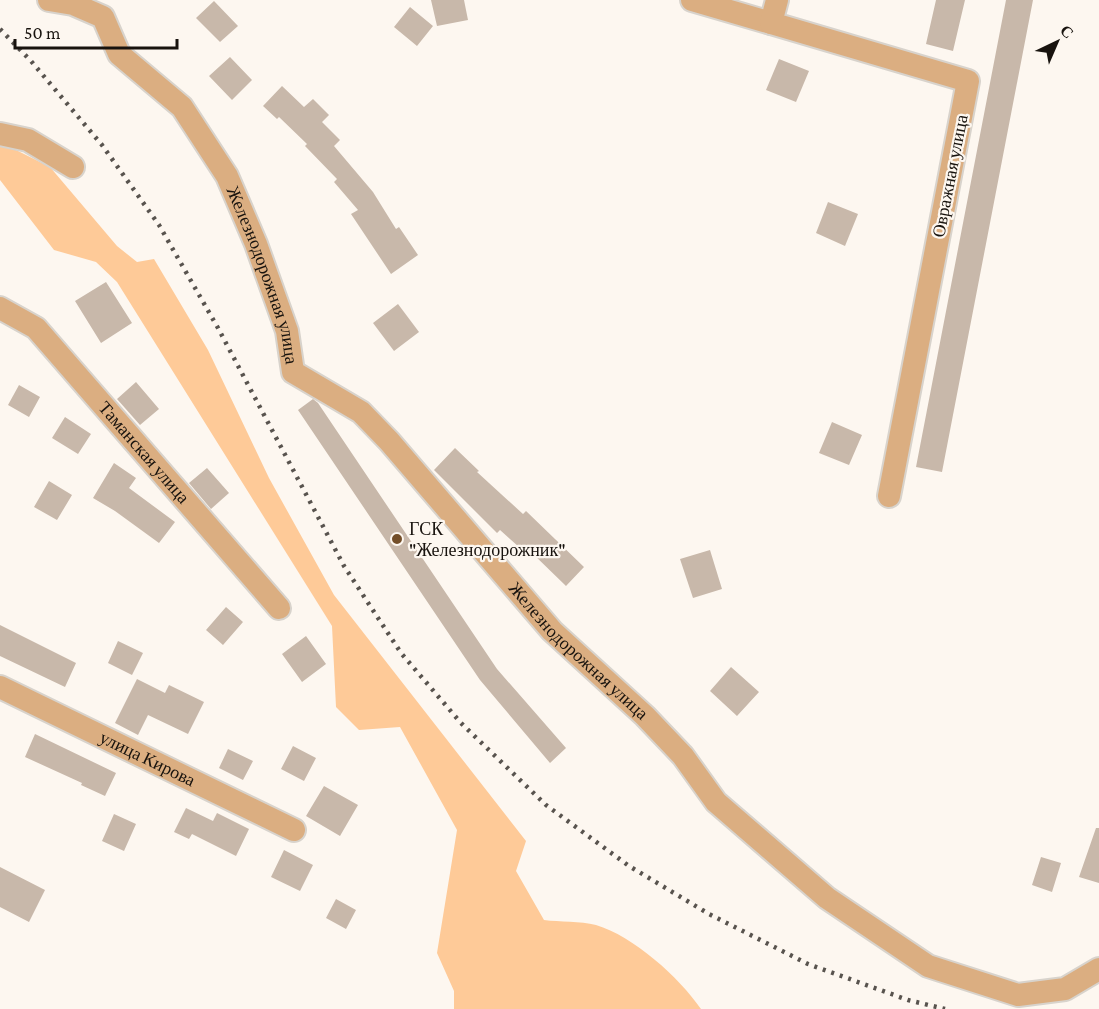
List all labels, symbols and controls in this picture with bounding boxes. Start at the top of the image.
scale bar [15,12,177,50]
north arrow [1027,12,1087,72]
text: С [1057,21,1077,42]
text: 50 m [24,23,61,43]
street label: Овражная улица [928,113,972,239]
street label: Железнодорожная улица [223,183,302,366]
street label: Таманская улица [94,398,194,507]
place label: ГСК "Железнодорожник" [409,519,566,560]
marker: ГСК "Железнодорожник" [390,532,404,546]
street label: Железнодорожная улица [505,578,652,724]
street label: улица Кирова [96,727,199,790]

